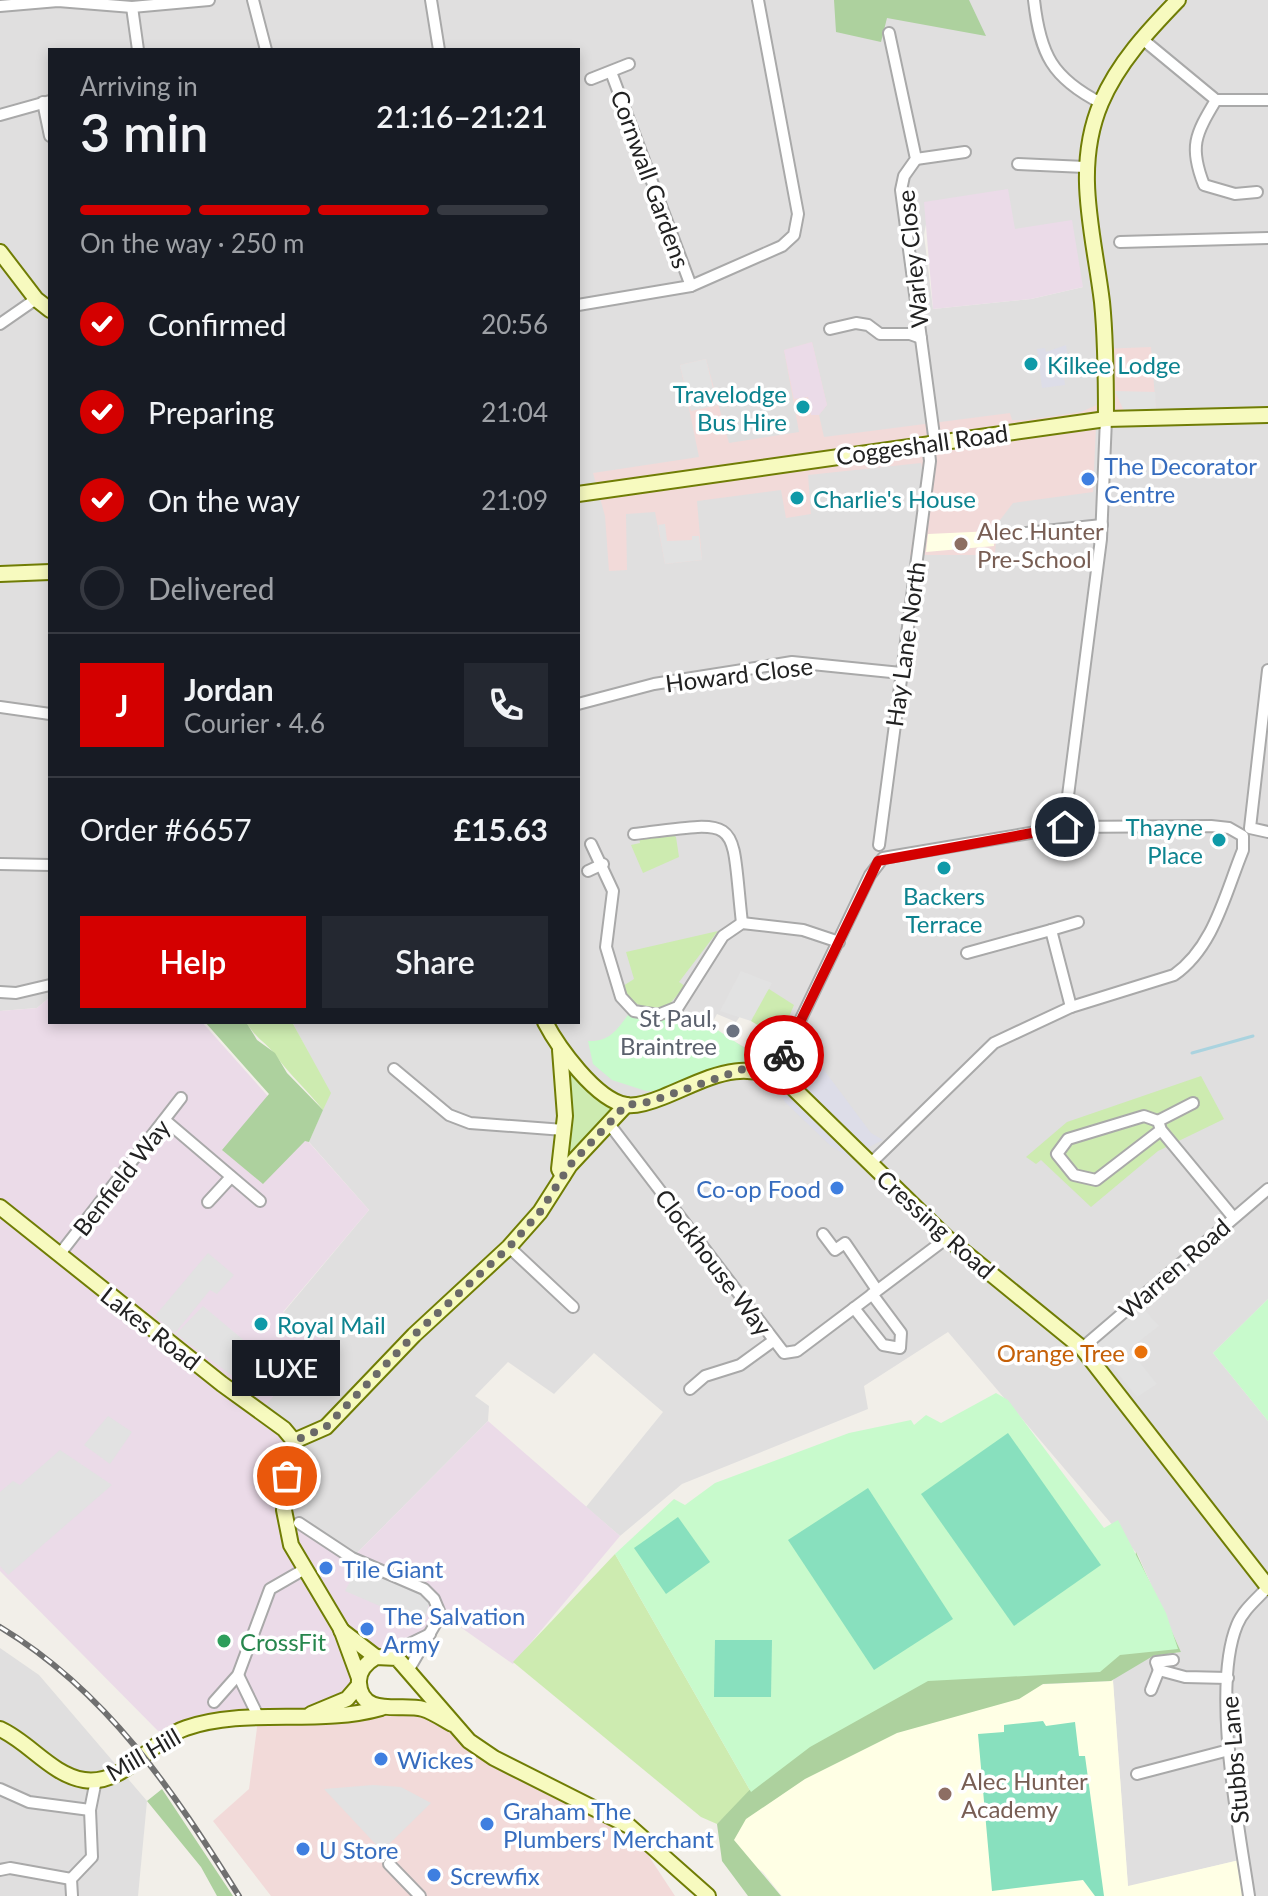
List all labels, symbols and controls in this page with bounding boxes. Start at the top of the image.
text: Arriving in [80,70,198,102]
street label: Cornwall Gardens [605,86,697,272]
text: 21:16–21:21 [376,98,548,134]
text: 3 min [80,101,208,163]
street label: Warley Close [890,189,934,329]
text: On the way · 250 m [80,227,304,259]
icon: check [80,302,124,346]
text: Confirmed [148,306,287,342]
text: 20:56 [481,308,548,340]
place label: Kilkee Lodge [1047,350,1181,379]
marker: Kilkee Lodge [1022,355,1040,373]
place label: Travelodge Bus Hire [673,379,787,436]
icon: check [80,390,124,434]
text: Preparing [148,394,274,430]
text: 21:04 [481,396,548,428]
marker: Travelodge Bus Hire [794,398,812,416]
street label: Coggeshall Road [834,418,1010,470]
place label: The Decorator Centre [1104,451,1257,508]
marker: The Decorator Centre [1079,470,1097,488]
icon: check [80,478,124,522]
text: On the way [148,482,300,518]
text: 21:09 [481,484,548,516]
place label: Charlie's House [813,484,976,513]
marker: Charlie's House [788,489,806,507]
place label: Alec Hunter Pre-School [977,516,1104,573]
marker: Alec Hunter Pre-School [952,535,970,553]
street label: Hay Lane North [879,560,931,728]
text: Delivered [148,570,275,606]
street label: Howard Close [664,651,814,697]
button: phone [464,663,548,747]
text: Jordan [184,671,274,707]
text: J [116,687,128,723]
text: Courier · 4.6 [184,707,325,739]
pin [1031,793,1099,861]
icon: home [1043,805,1087,849]
text: Order #6657 [80,811,252,847]
text: £15.63 [454,811,548,847]
place label: Thayne Place [1126,812,1203,869]
marker: Thayne Place [1210,831,1228,849]
marker: Backers Terrace [935,859,953,877]
place label: Backers Terrace [903,881,985,938]
button: Help [80,916,306,1008]
button: Share [322,916,548,1008]
place label: St Paul, Braintree [620,1003,717,1060]
courier [744,1015,824,1095]
marker: St Paul, Braintree [724,1022,742,1040]
icon: bike [762,1033,806,1077]
street label: Benfield Way [66,1112,176,1241]
street label: Cressing Road [871,1163,1001,1285]
place label: Co-op Food [696,1174,821,1203]
marker: Co-op Food [828,1179,846,1197]
street label: Clockhouse Way [650,1183,779,1341]
street label: Warren Road [1112,1212,1236,1324]
street label: Lakes Road [96,1280,206,1376]
place label: Royal Mail [277,1310,386,1339]
marker: Royal Mail [252,1315,270,1333]
place label: Orange Tree [997,1338,1125,1367]
callout: LUXE [233,1340,341,1396]
marker: Orange Tree [1132,1343,1150,1361]
text: LUXE [254,1352,318,1384]
pin [253,1442,321,1510]
icon: bag [265,1454,309,1498]
place label: Tile Giant [342,1554,444,1583]
marker: Tile Giant [317,1559,335,1577]
place label: The Salvation Army [383,1601,525,1658]
marker: The Salvation Army [358,1620,376,1638]
place label: CrossFit [240,1627,327,1656]
marker: CrossFit [215,1632,233,1650]
street label: Stubbs Lane [1214,1695,1254,1825]
street label: Mill Hill [101,1721,185,1787]
place label: Wickes [397,1745,474,1774]
marker: Wickes [372,1750,390,1768]
place label: Alec Hunter Academy [961,1766,1088,1823]
marker: Alec Hunter Academy [936,1785,954,1803]
place label: Graham The Plumbers' Merchant [503,1796,714,1853]
marker: Graham The Plumbers' Merchant [478,1815,496,1833]
place label: U Store [319,1835,398,1864]
marker: U Store [294,1840,312,1858]
place label: Screwfix [450,1861,540,1890]
marker: Screwfix [425,1866,443,1884]

